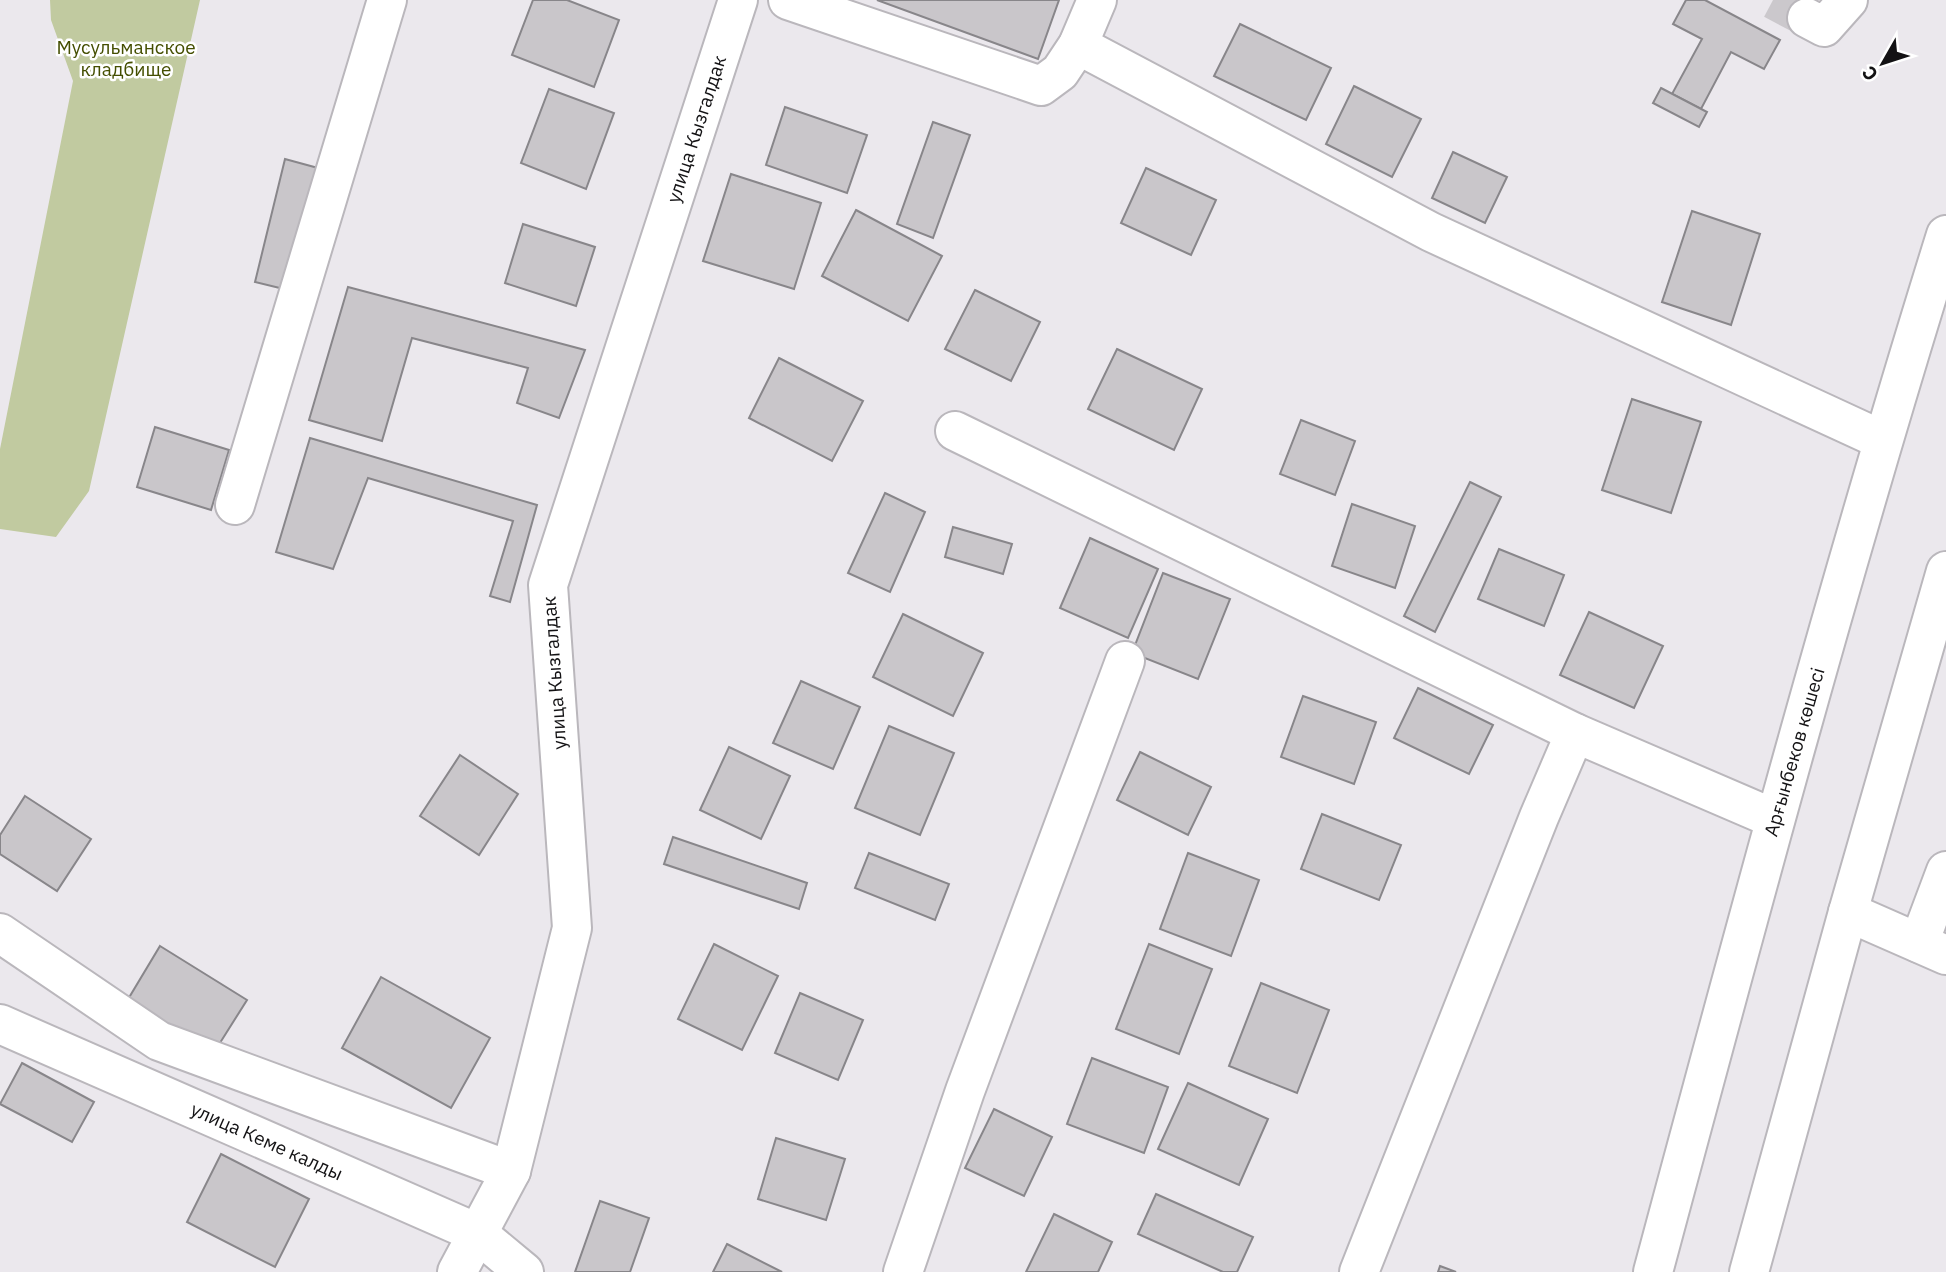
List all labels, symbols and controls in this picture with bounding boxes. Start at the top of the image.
north arrow [1848,28,1918,98]
park label: Мусульманское кладбище [56,35,196,81]
street label: улица Кызгалдак [661,52,731,206]
text: С [1857,61,1883,86]
street label: улица Кызгалдак [537,595,571,751]
street label: Арғынбеков көшесі [1758,665,1830,839]
street label: улица Кеме калды [187,1097,347,1185]

